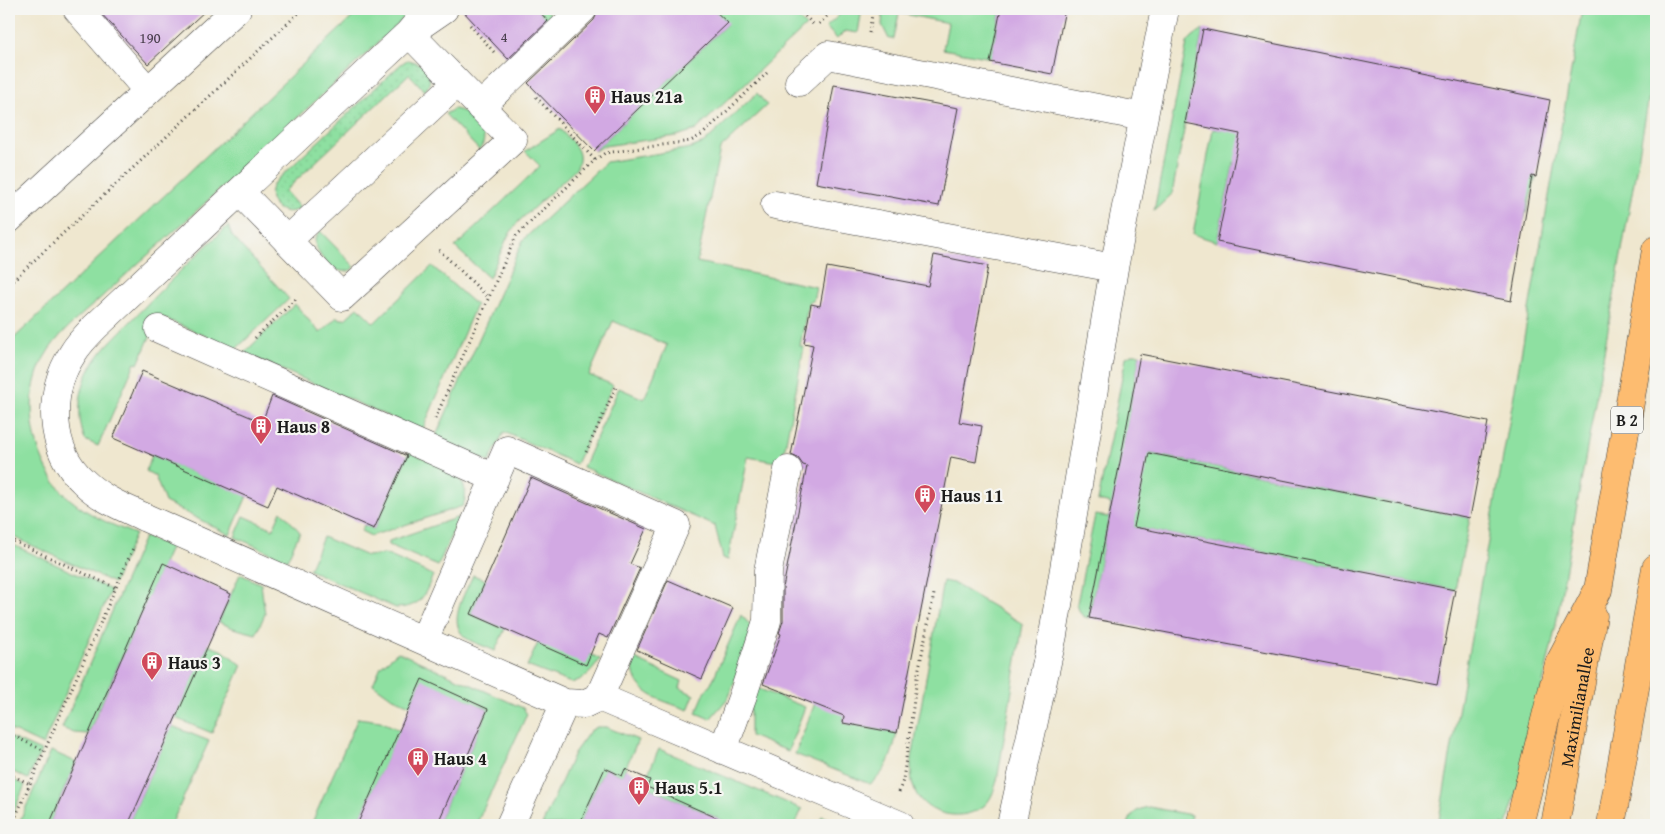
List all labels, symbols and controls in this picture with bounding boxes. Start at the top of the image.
house number: 4 [500,26,508,47]
house number: 190 [139,27,161,48]
place label: Haus 21a [611,83,683,110]
building icon: Haus 21a [583,84,607,115]
road number: B 2 [1611,406,1643,434]
place label: Haus 8 [277,413,330,440]
building icon: Haus 8 [249,414,273,445]
place label: Haus 11 [941,482,1003,509]
building icon: Haus 11 [913,483,937,514]
street label: Maximilianallee [1552,645,1601,769]
place label: Haus 3 [168,649,221,676]
building icon: Haus 3 [140,650,164,681]
place label: Haus 4 [434,745,487,772]
building icon: Haus 4 [406,746,430,777]
place label: Haus 5.1 [655,774,722,801]
building icon: Haus 5.1 [627,775,651,806]

